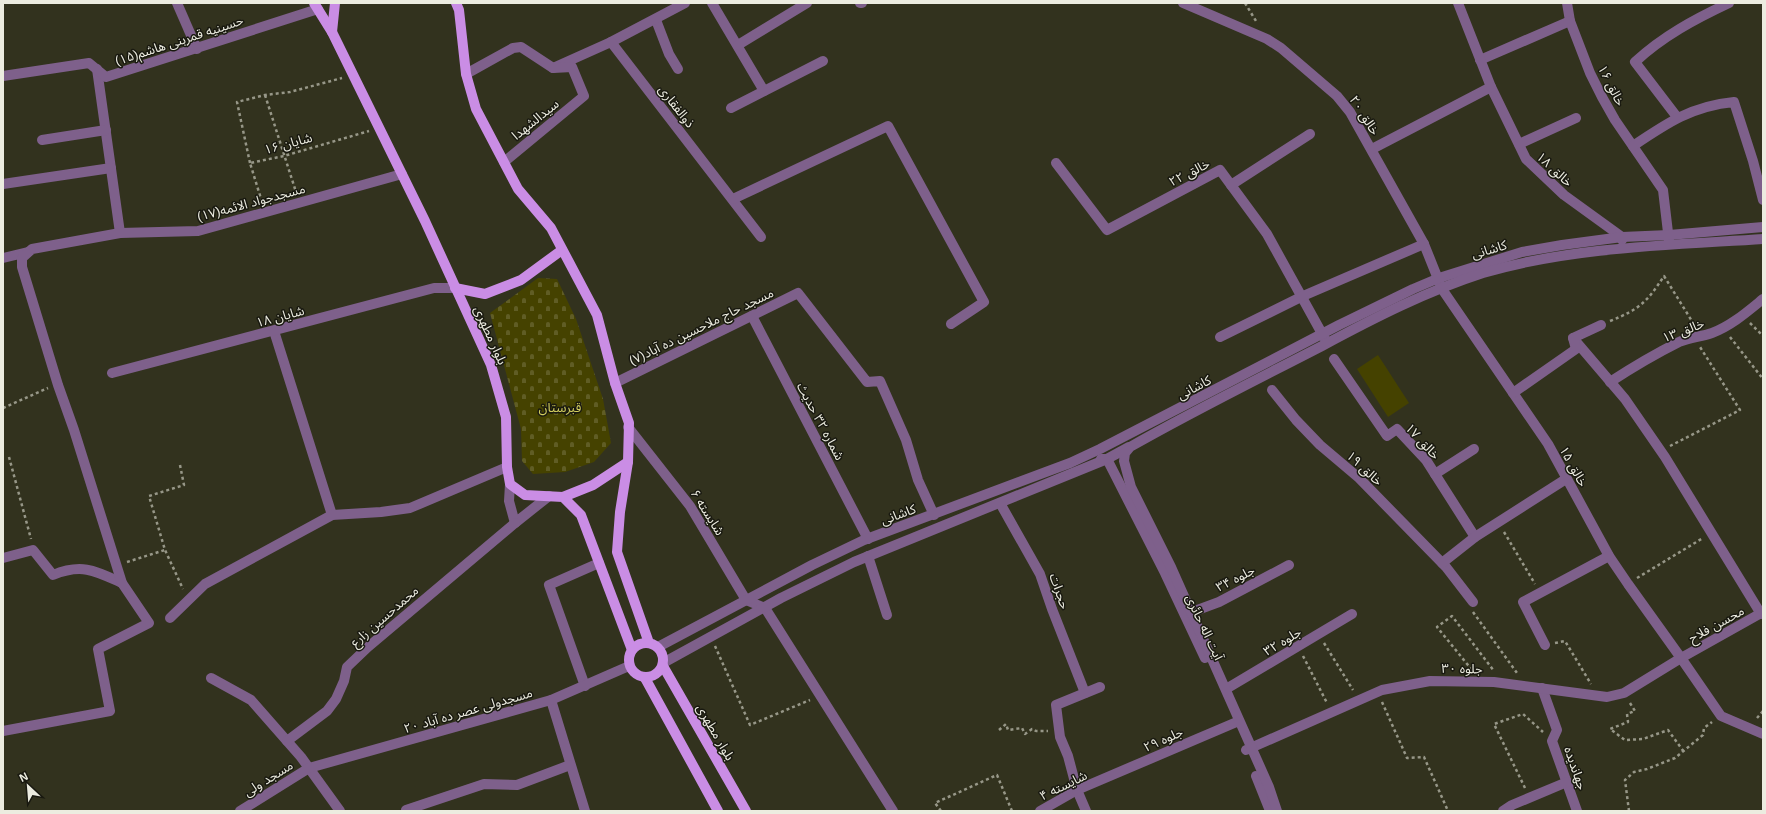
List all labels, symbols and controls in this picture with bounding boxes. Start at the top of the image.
street label: حسینیه قمربنی هاشم(۱۵) [113,12,247,71]
street label: خالق ۱۶ [1594,62,1628,109]
street label: ذوالفقاری [655,82,698,131]
street label: خالق ۲۰ [1346,93,1383,139]
street label: سیدالشهدا [509,96,562,144]
street label: شایان ۱۶ [263,130,314,158]
street label: خالق ۱۸ [1533,149,1576,191]
street label: خالق ۲۲ [1166,156,1213,190]
street label: مسجدجواد الائمه(۱۷) [195,181,307,224]
street label: کاشانی [1470,237,1509,263]
street label: مسجد حاج ملاحسین ده آباد(۷) [626,285,777,371]
street label: شایان ۱۸ [255,303,306,331]
street label: بلوار مطهری [470,304,510,367]
street label: خالق ۱۳ [1660,315,1707,346]
street label: کاشانی [1175,372,1215,403]
street label: شماره ۳۲ حدیث [794,380,847,463]
park label: قبرستان [539,400,582,416]
street label: خالق ۱۷ [1401,420,1443,463]
street label: خالق ۱۵ [1556,443,1591,490]
street label: خالق ۱۹ [1343,448,1386,490]
street label: شایسته ۶ [688,487,727,538]
street label: کاشانی [879,501,919,529]
street label: جلوه ۳۴ [1213,562,1257,595]
street label: حجرات [1046,571,1073,611]
street label: محمدحسین زارع [347,583,423,652]
street label: آیت اله حائری [1182,592,1227,664]
street label: محسن فلاح [1686,603,1748,648]
street label: جلوه ۳۲ [1261,624,1304,659]
street label: جلوه ۳۰ [1441,661,1483,676]
street label: مسجدولی عصر ده آباد ۲۰ [402,685,535,737]
street label: بلوار مطهری [693,701,738,764]
street label: جلوه ۲۹ [1141,724,1185,755]
street label: جهاندیده [1560,745,1590,792]
street label: مسجد ولی [241,757,296,800]
north arrow [8,766,48,806]
street label: شایسته ۴ [1037,767,1090,803]
text: N [17,770,30,784]

